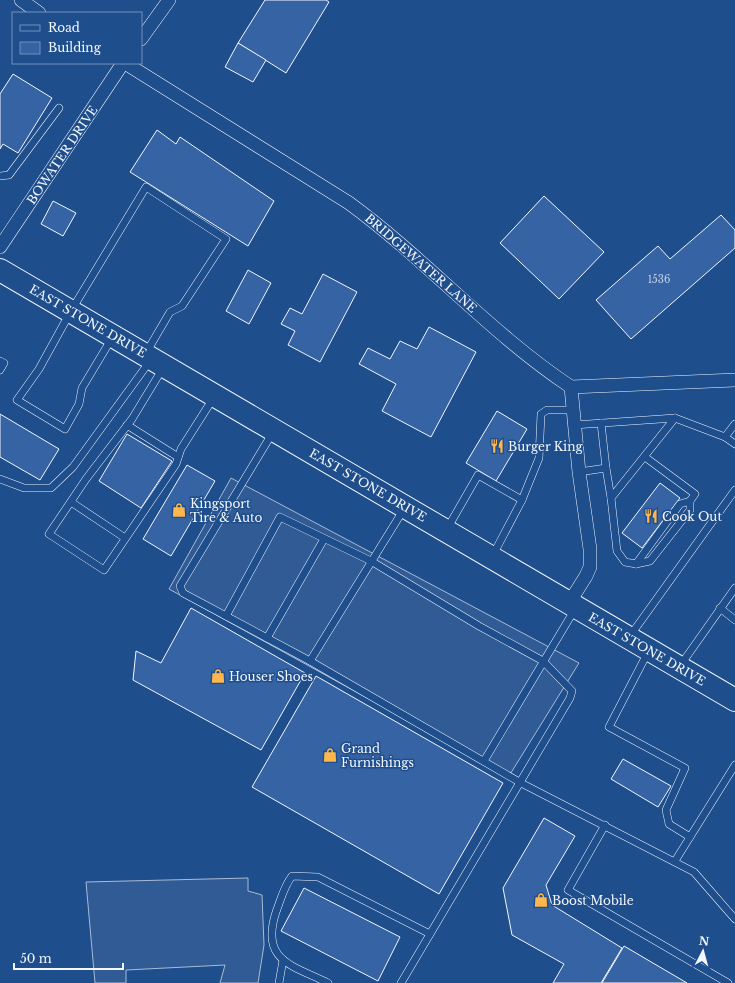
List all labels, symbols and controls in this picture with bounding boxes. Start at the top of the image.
legend [12,12,142,64]
text: Road [48,20,80,35]
text: Building [48,40,102,55]
street label: BOWATER DRIVE [23,103,101,207]
street label: BRIDGEWATER LANE [362,210,480,316]
house number: 1536 [648,273,670,286]
street label: EAST STONE DRIVE [27,281,149,361]
restaurant icon: Burger King [489,438,505,454]
place label: Burger King [508,439,583,454]
street label: EAST STONE DRIVE [307,445,429,525]
place label: Kingsport Tire & Auto [190,496,262,525]
shop icon: Kingsport Tire & Auto [171,502,187,518]
restaurant icon: Cook Out [643,508,659,524]
place label: Cook Out [662,509,722,524]
street label: EAST STONE DRIVE [586,609,708,689]
shop icon: Houser Shoes [210,668,226,684]
place label: Houser Shoes [229,669,313,684]
place label: Grand Furnishings [341,741,414,770]
shop icon: Grand Furnishings [322,747,338,763]
shop icon: Boost Mobile [533,892,549,908]
place label: Boost Mobile [552,893,634,908]
north arrow [683,931,723,971]
text: N [698,934,711,949]
scale bar [14,945,123,971]
text: 50 m [20,951,52,966]

